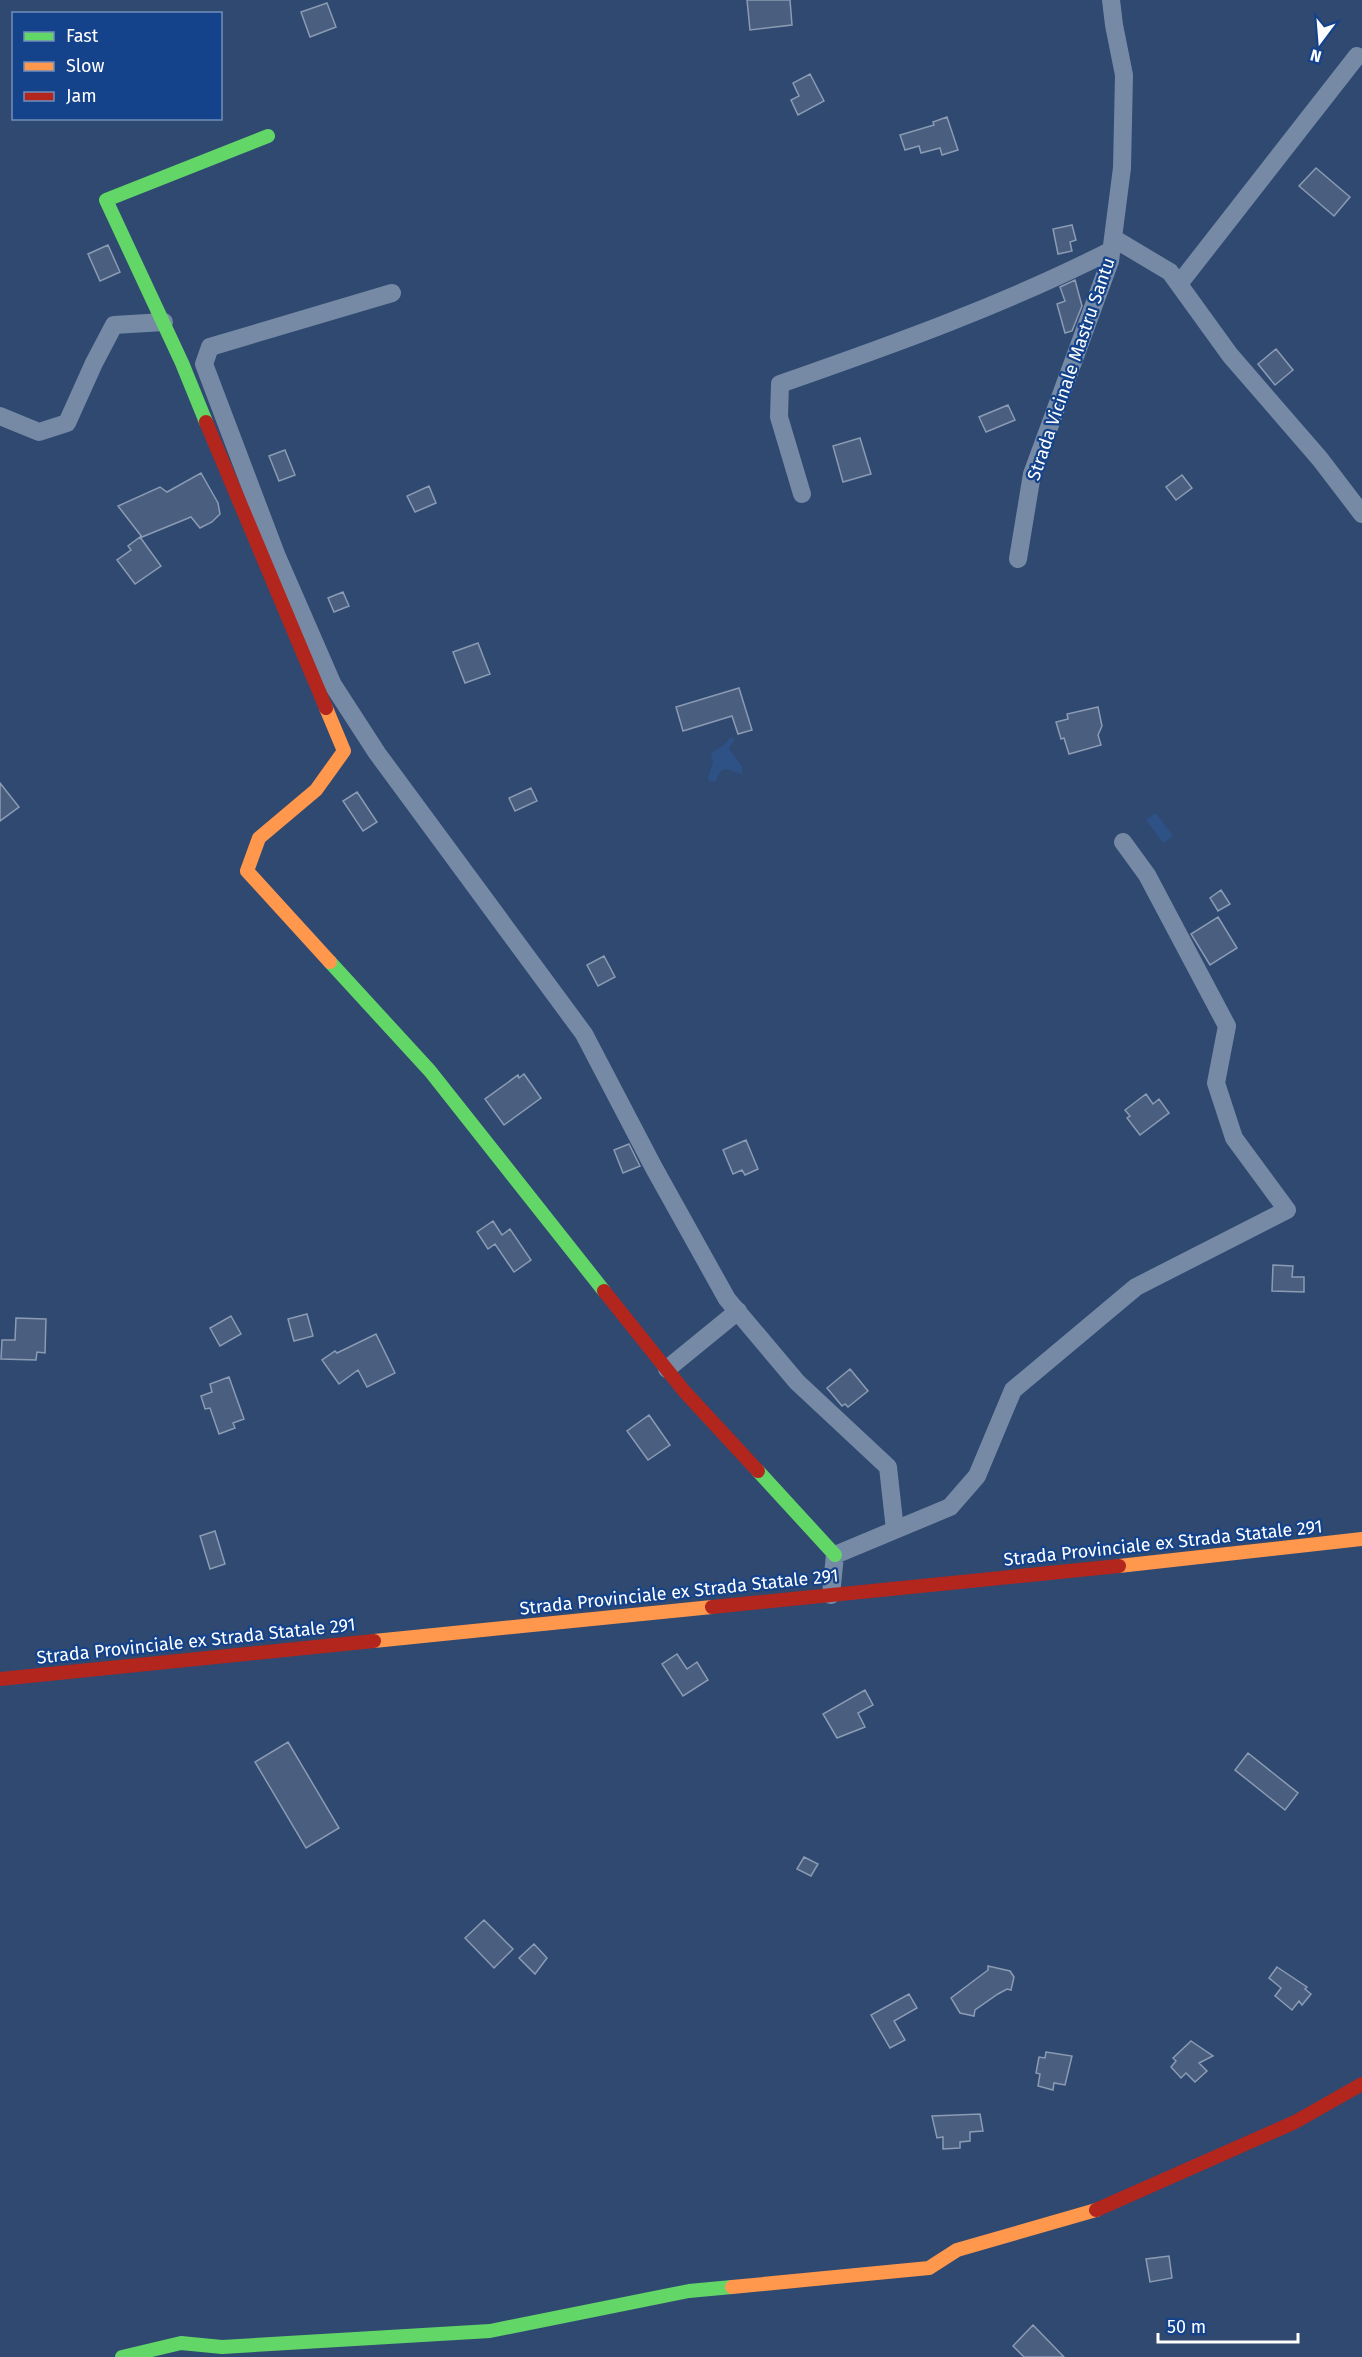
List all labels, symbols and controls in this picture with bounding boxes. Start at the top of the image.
legend [12,12,222,120]
north arrow [1290,12,1350,72]
text: Fast [66,25,99,47]
text: N [1308,45,1324,67]
text: Slow [66,55,105,77]
text: Jam [66,85,97,107]
street label: Strada Vicinale Mastru Santu [1022,255,1120,483]
street label: Strada Provinciale ex Strada Statale 291 [1003,1515,1323,1571]
street label: Strada Provinciale ex Strada Statale 291 [519,1564,839,1620]
street label: Strada Provinciale ex Strada Statale 291 [36,1613,356,1669]
scale bar [1158,2306,1298,2344]
text: 50 m [1167,2316,1206,2338]

